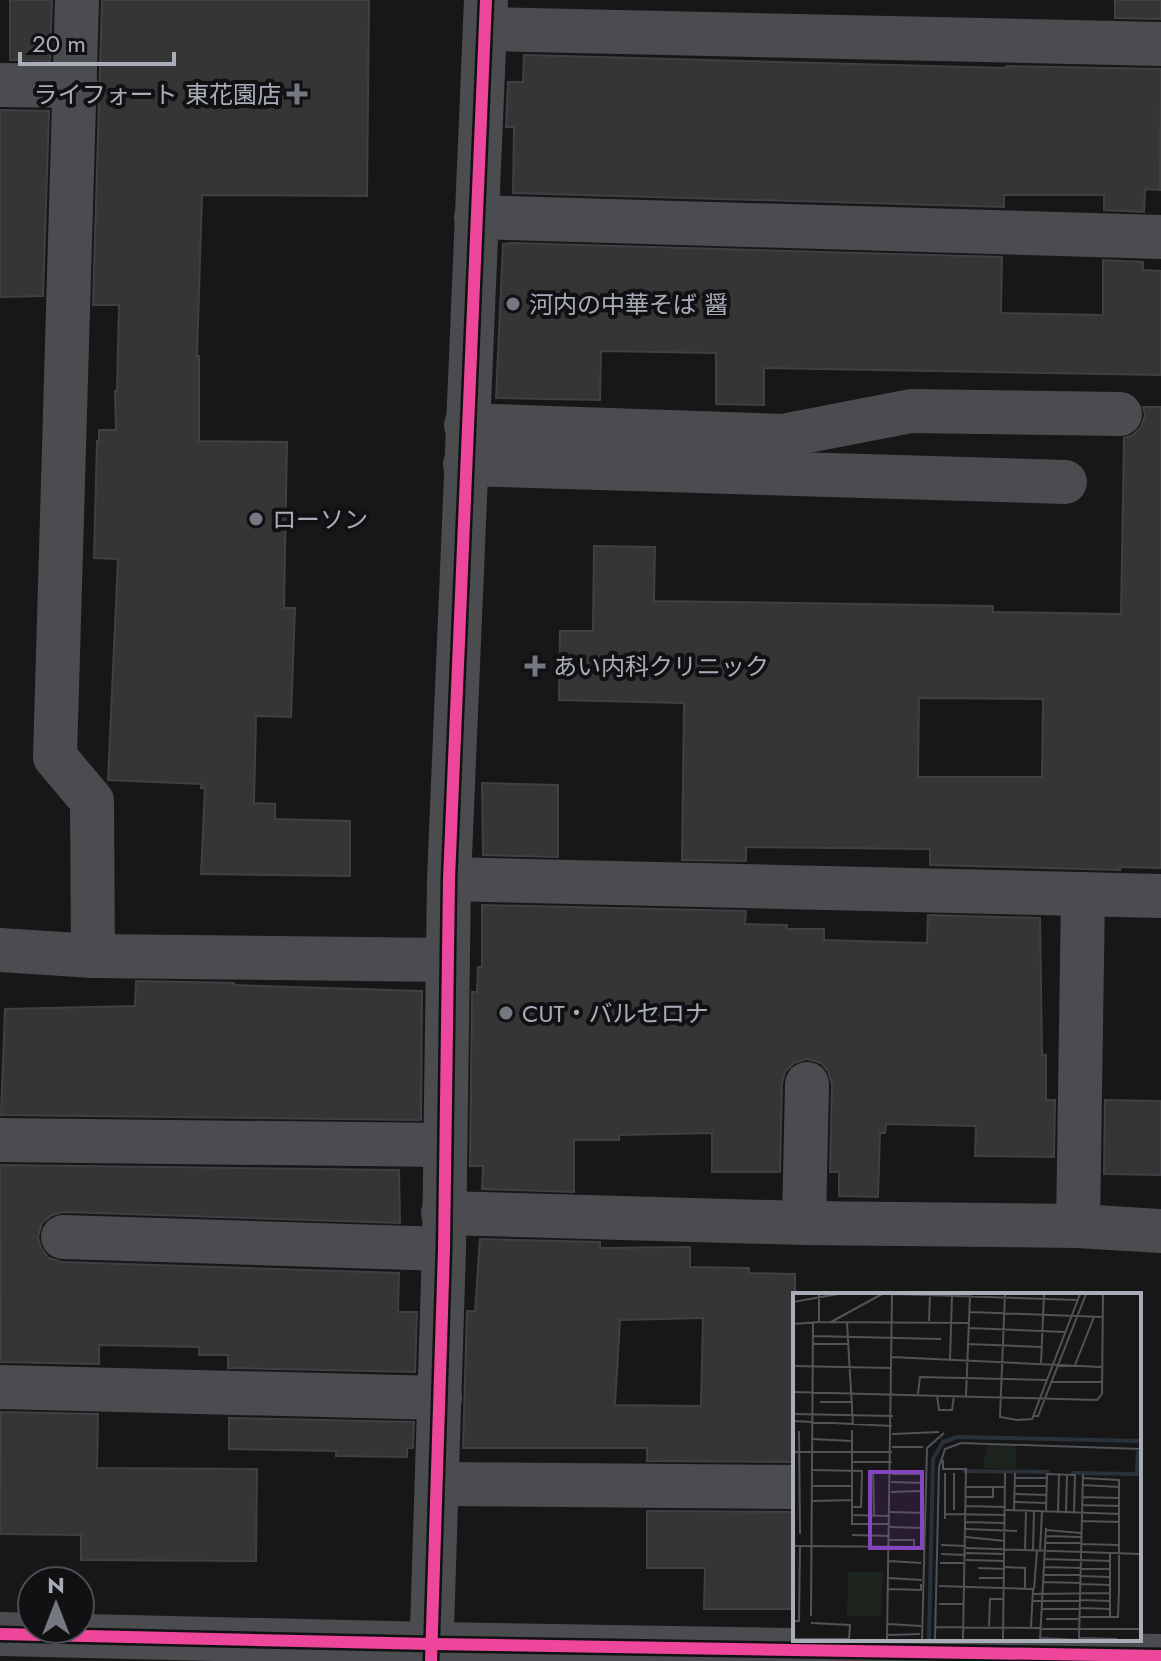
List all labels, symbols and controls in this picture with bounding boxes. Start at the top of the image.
scale bar [20,16,174,66]
text: 20 m [32,26,86,61]
place label: ライフォート 東花園店 [34,77,281,112]
marker: ライフォート 東花園店 [288,85,306,103]
place label: 河内の中華そば 醤 [529,287,728,322]
marker: 河内の中華そば 醤 [504,295,522,313]
place label: ローソン [272,502,368,537]
marker: ローソン [247,510,265,528]
place label: あい内科クリニック [553,649,769,684]
marker: あい内科クリニック [524,655,546,677]
place label: CUT・バルセロナ [522,996,709,1031]
marker: CUT・バルセロナ [497,1004,515,1022]
inset map [793,1293,1141,1641]
north arrow [16,1565,96,1645]
text: N [47,1569,65,1601]

